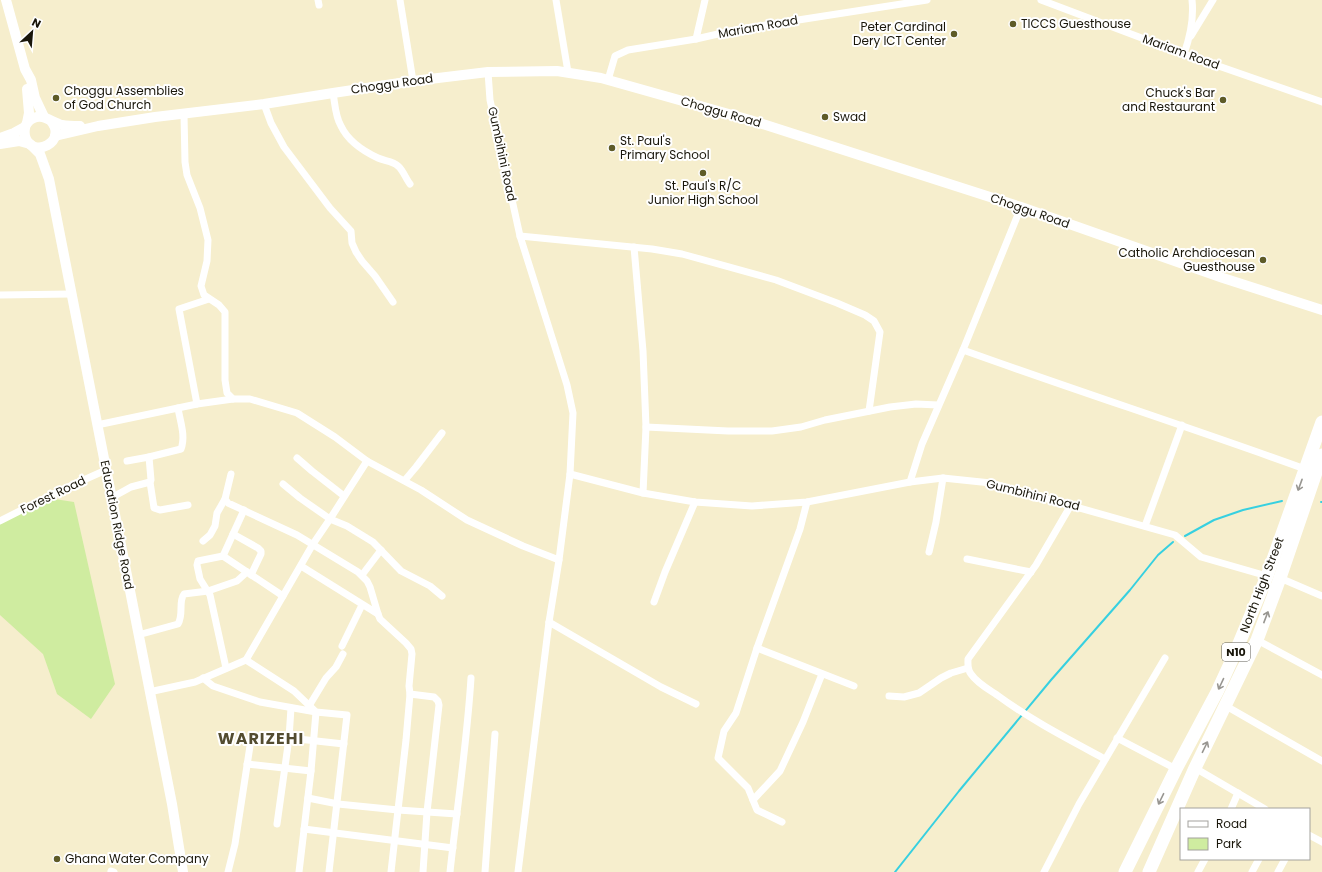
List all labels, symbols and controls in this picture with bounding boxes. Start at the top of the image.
street label: Mariam Road [717,11,799,42]
north arrow [12,12,52,52]
text: N [29,14,44,32]
place label: TICCS Guesthouse [1021,15,1131,32]
place label: Peter Cardinal Dery ICT Center [853,18,947,49]
marker: TICCS Guesthouse [1008,19,1018,29]
marker: Peter Cardinal Dery ICT Center [949,29,959,39]
street label: Mariam Road [1140,30,1222,73]
street label: Choggu Road [350,69,434,98]
place label: Choggu Assemblies of God Church [64,82,184,113]
place label: Chuck's Bar and Restaurant [1122,84,1216,115]
street label: Choggu Road [679,92,763,131]
marker: Choggu Assemblies of God Church [51,93,61,103]
marker: Chuck's Bar and Restaurant [1218,95,1228,105]
street label: Gumbihini Road [484,105,521,203]
place label: Swad [833,108,866,125]
marker: Swad [820,112,830,122]
place label: St. Paul's Primary School [620,132,710,163]
marker: St. Paul's Primary School [607,143,617,153]
marker: St. Paul's R/C Junior High School [698,168,708,178]
place label: St. Paul's R/C Junior High School [648,177,758,208]
street label: Choggu Road [988,189,1072,232]
place label: Catholic Archdiocesan Guesthouse [1118,244,1255,275]
marker: Catholic Archdiocesan Guesthouse [1258,255,1268,265]
street label: Education Ridge Road [97,459,138,591]
street label: Forest Road [17,471,88,518]
street label: Gumbihini Road [984,475,1082,514]
one-way arrow [1295,478,1303,490]
street label: North High Street [1235,535,1288,635]
one-way arrow [1262,611,1270,623]
road number: N10 [1222,643,1250,661]
one-way arrow [1217,677,1224,689]
district label: WARIZEHI [218,727,304,750]
one-way arrow [1202,741,1209,753]
one-way arrow [1157,793,1164,805]
legend [1180,808,1310,860]
text: Road [1216,815,1247,832]
text: Park [1216,835,1243,852]
place label: Ghana Water Company [65,850,209,867]
marker: Ghana Water Company [52,854,62,864]

